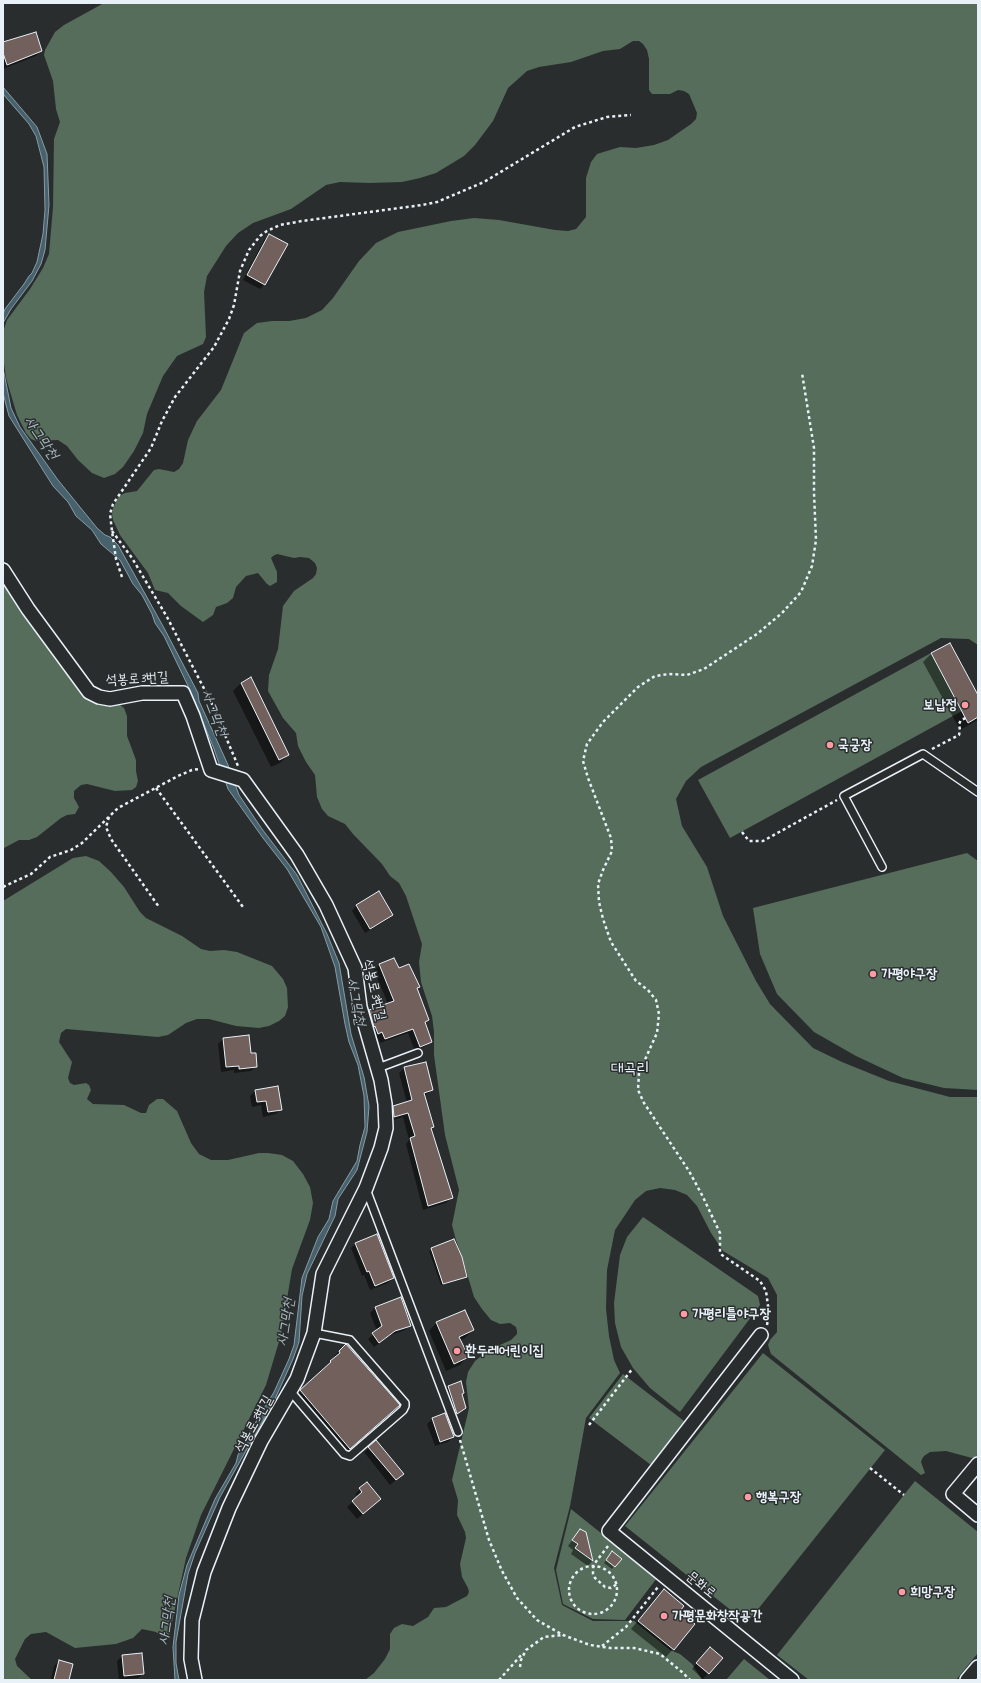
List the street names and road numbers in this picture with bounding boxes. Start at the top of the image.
street label: 석봉로3번길 [105,669,169,689]
street label: 석봉로3번길 [359,958,389,1022]
street label: 석봉로3번길 [231,1393,277,1455]
street label: 문화로 [683,1568,719,1602]

